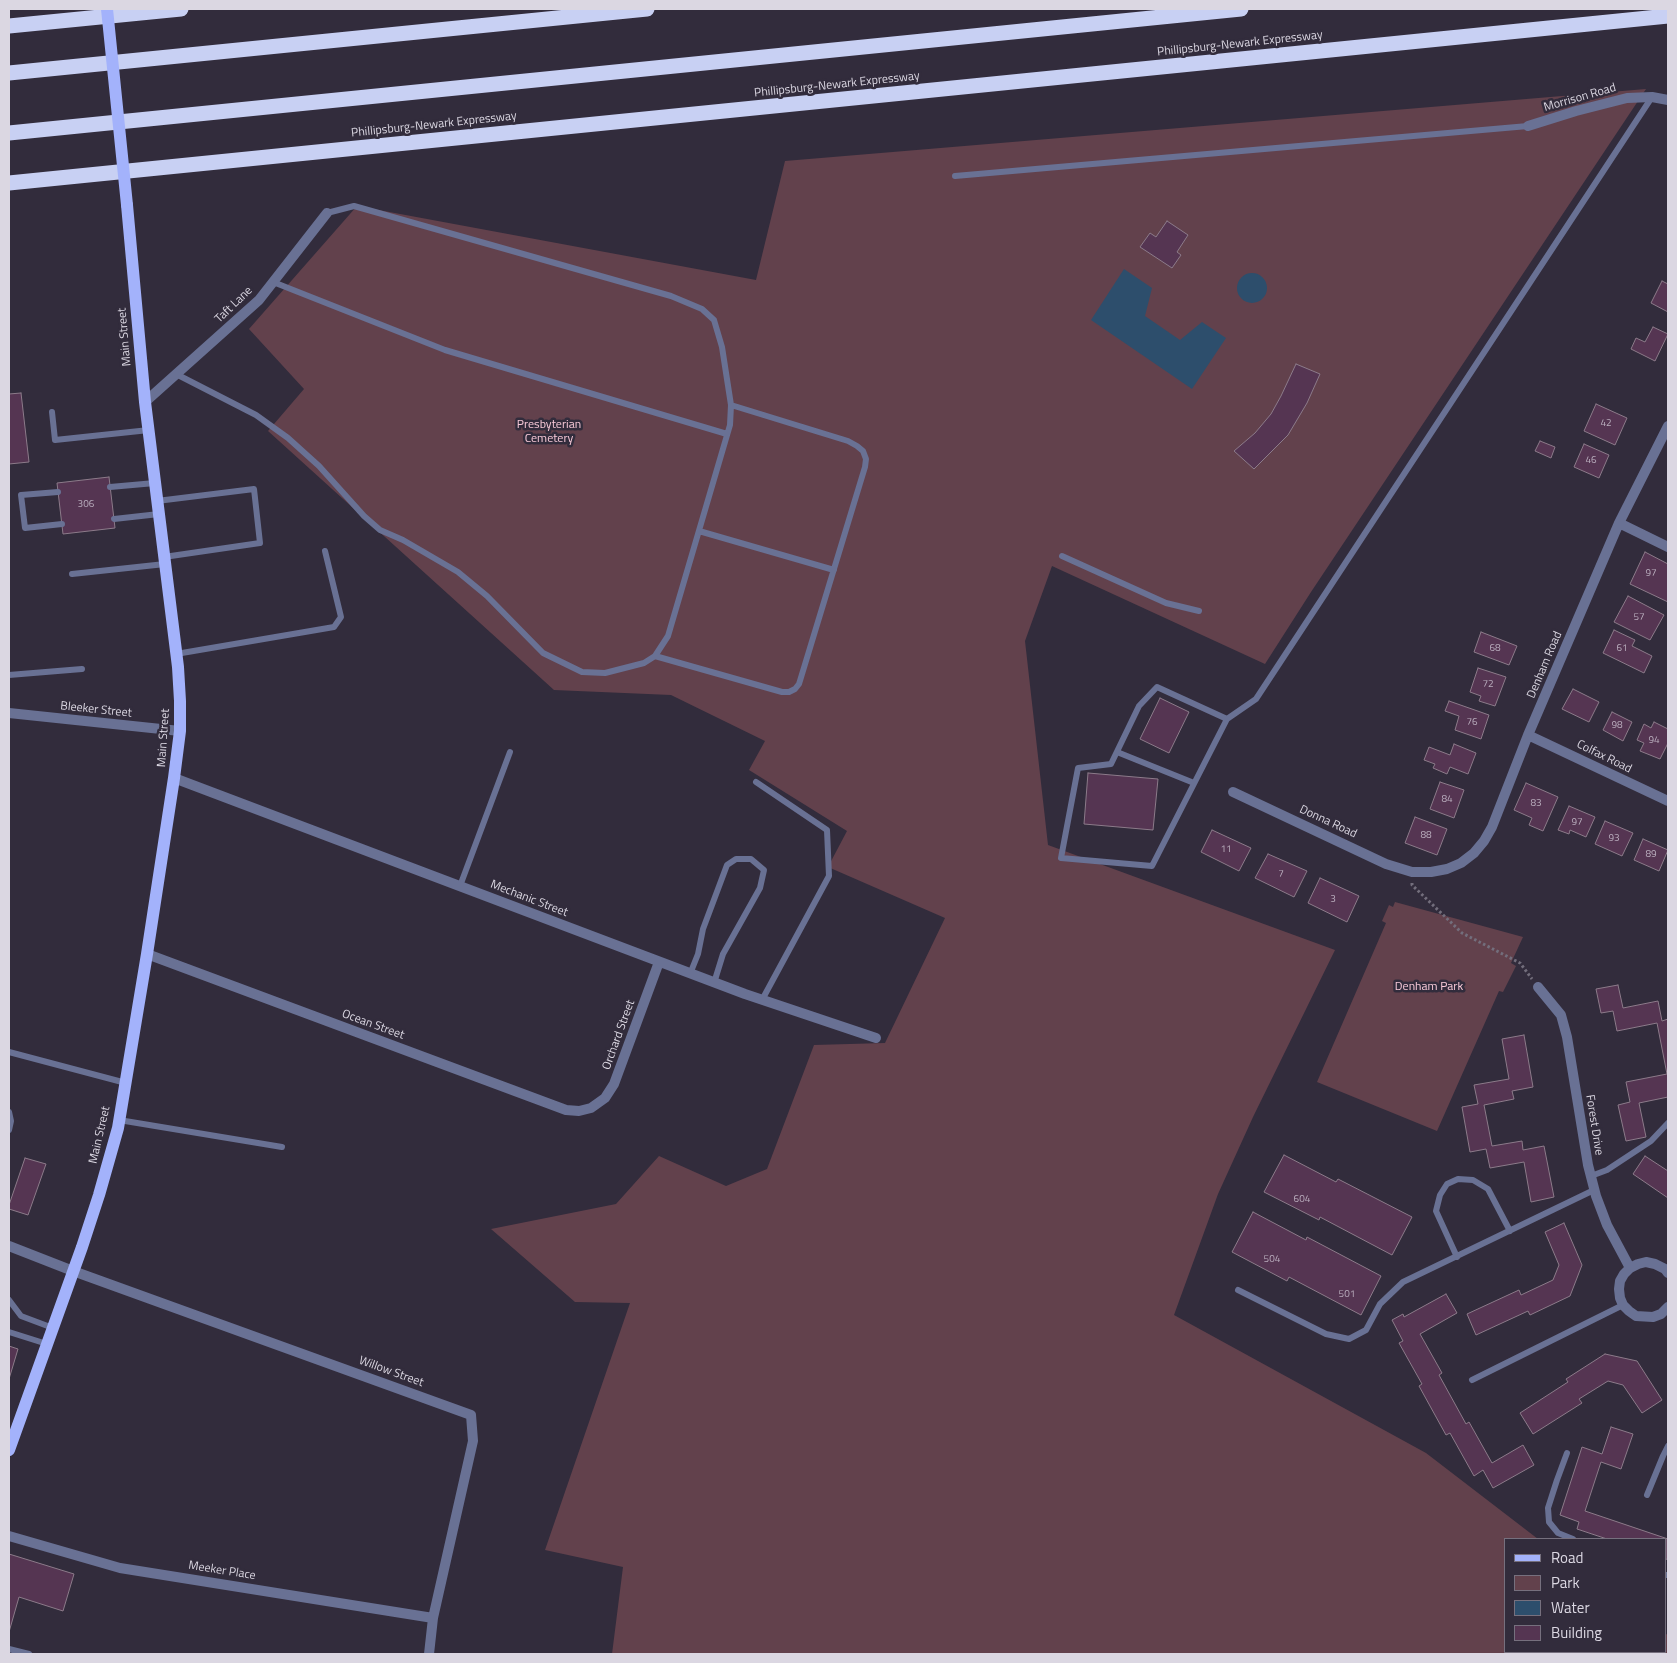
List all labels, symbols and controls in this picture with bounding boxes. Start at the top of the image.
street label: Phillipsburg-Newark Expressway [1157,28,1323,60]
street label: Phillipsburg-Newark Expressway [754,69,920,101]
street label: Morrison Road [1542,81,1618,115]
street label: Phillipsburg-Newark Expressway [351,109,517,141]
street label: Taft Lane [212,284,256,326]
street label: Main Street [115,307,135,367]
park label: Presbyterian Cemetery [517,418,581,446]
house number: 42 [1600,418,1612,430]
house number: 46 [1585,455,1597,467]
house number: 306 [78,499,94,511]
house number: 97 [1645,568,1657,580]
house number: 57 [1633,612,1645,624]
street label: Denham Road [1524,629,1566,701]
house number: 68 [1489,643,1501,655]
house number: 61 [1616,643,1628,655]
house number: 72 [1482,679,1494,691]
street label: Bleeker Street [60,699,132,721]
street label: Main Street [155,708,173,768]
house number: 76 [1466,717,1478,729]
house number: 98 [1611,720,1623,732]
house number: 94 [1648,735,1660,747]
street label: Colfax Road [1574,737,1634,777]
house number: 84 [1441,794,1453,806]
house number: 83 [1530,798,1542,810]
street label: Donna Road [1297,802,1359,842]
house number: 97 [1571,817,1583,829]
house number: 88 [1420,830,1432,842]
house number: 93 [1608,833,1620,845]
house number: 11 [1220,844,1232,856]
house number: 89 [1645,849,1657,861]
house number: 7 [1278,869,1284,881]
street label: Mechanic Street [488,878,570,920]
house number: 3 [1330,894,1336,906]
park label: Denham Park [1395,980,1463,994]
street label: Orchard Street [600,998,638,1072]
street label: Ocean Street [340,1007,406,1043]
street label: Forest Drive [1582,1094,1606,1156]
street label: Main Street [86,1105,114,1165]
house number: 604 [1294,1194,1310,1206]
house number: 504 [1264,1254,1280,1266]
house number: 501 [1339,1289,1355,1301]
street label: Willow Street [357,1354,425,1390]
legend [1504,1538,1667,1653]
text: Road [1551,1546,1583,1569]
street label: Meeker Place [187,1559,257,1583]
text: Park [1551,1571,1580,1594]
text: Water [1551,1596,1590,1619]
text: Building [1551,1621,1602,1644]

